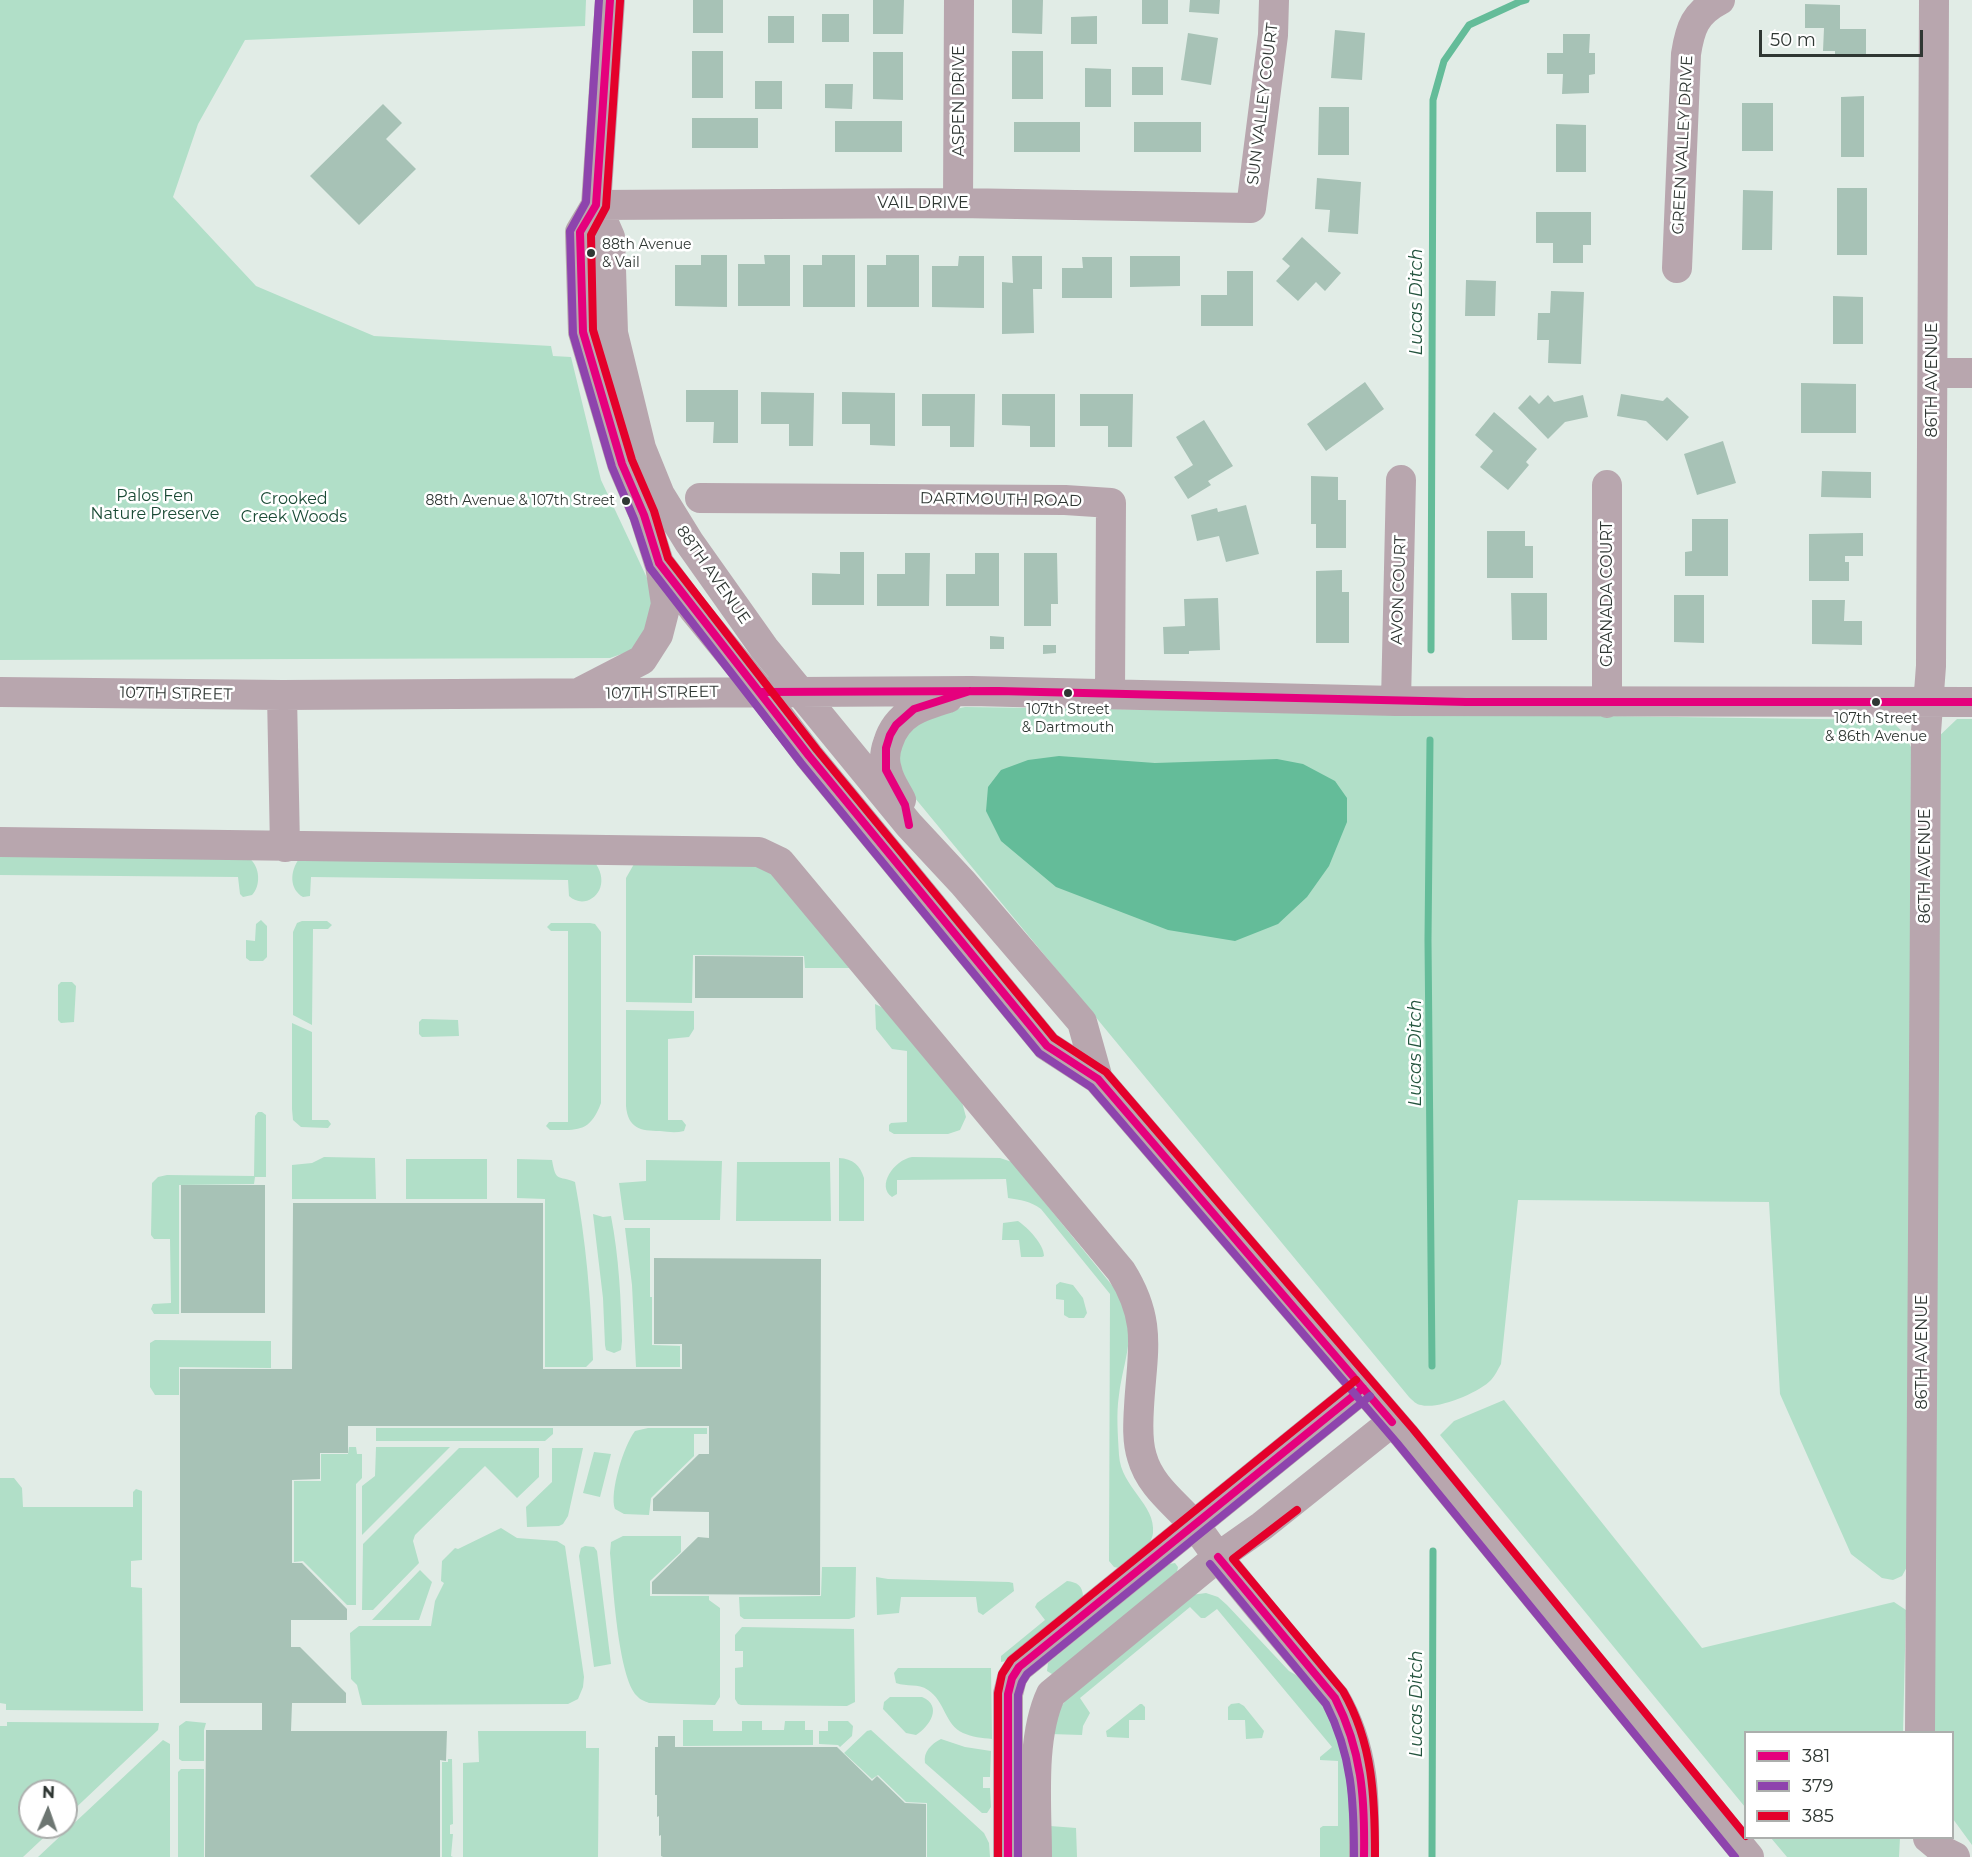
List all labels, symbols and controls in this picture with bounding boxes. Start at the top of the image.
scale bar [1762,18,1926,56]
street label: SUN VALLEY COURT [1244,22,1282,186]
text: 50 m [1770,29,1816,51]
street label: ASPEN DRIVE [949,45,969,157]
street label: GREEN VALLEY DRIVE [1669,55,1697,235]
street label: VAIL DRIVE [877,193,969,213]
place label: 88th Avenue & Vail [602,237,692,270]
marker: 88th Avenue & Vail [585,247,597,259]
water label: Lucas Ditch [1406,248,1428,356]
street label: 86TH AVENUE [1922,322,1942,438]
park label: Palos Fen Nature Preserve [91,486,219,524]
park label: Crooked Creek Woods [241,489,347,527]
street label: DARTMOUTH ROAD [920,489,1082,511]
place label: 88th Avenue & 107th Street [425,493,615,509]
marker: 88th Avenue & 107th Street [620,495,632,507]
street label: GRANADA COURT [1597,521,1617,667]
street label: 88TH AVENUE [672,522,754,628]
street label: AVON COURT [1387,535,1411,645]
street label: 107TH STREET [605,682,719,704]
street label: 107TH STREET [119,683,233,705]
marker: 107th Street & Dartmouth [1062,687,1074,699]
marker: 107th Street & 86th Avenue [1870,696,1882,708]
place label: 107th Street & Dartmouth [1022,702,1114,734]
place label: 107th Street & 86th Avenue [1825,711,1927,744]
street label: 86TH AVENUE [1915,808,1935,924]
water label: Lucas Ditch [1405,999,1427,1107]
street label: 86TH AVENUE [1912,1294,1932,1410]
water label: Lucas Ditch [1406,1650,1428,1758]
legend [1744,1731,1954,1839]
text: 381 [1802,1745,1830,1767]
text: 379 [1802,1775,1834,1797]
north arrow [18,1779,78,1839]
text: N [42,1783,55,1802]
text: 385 [1802,1805,1834,1827]

